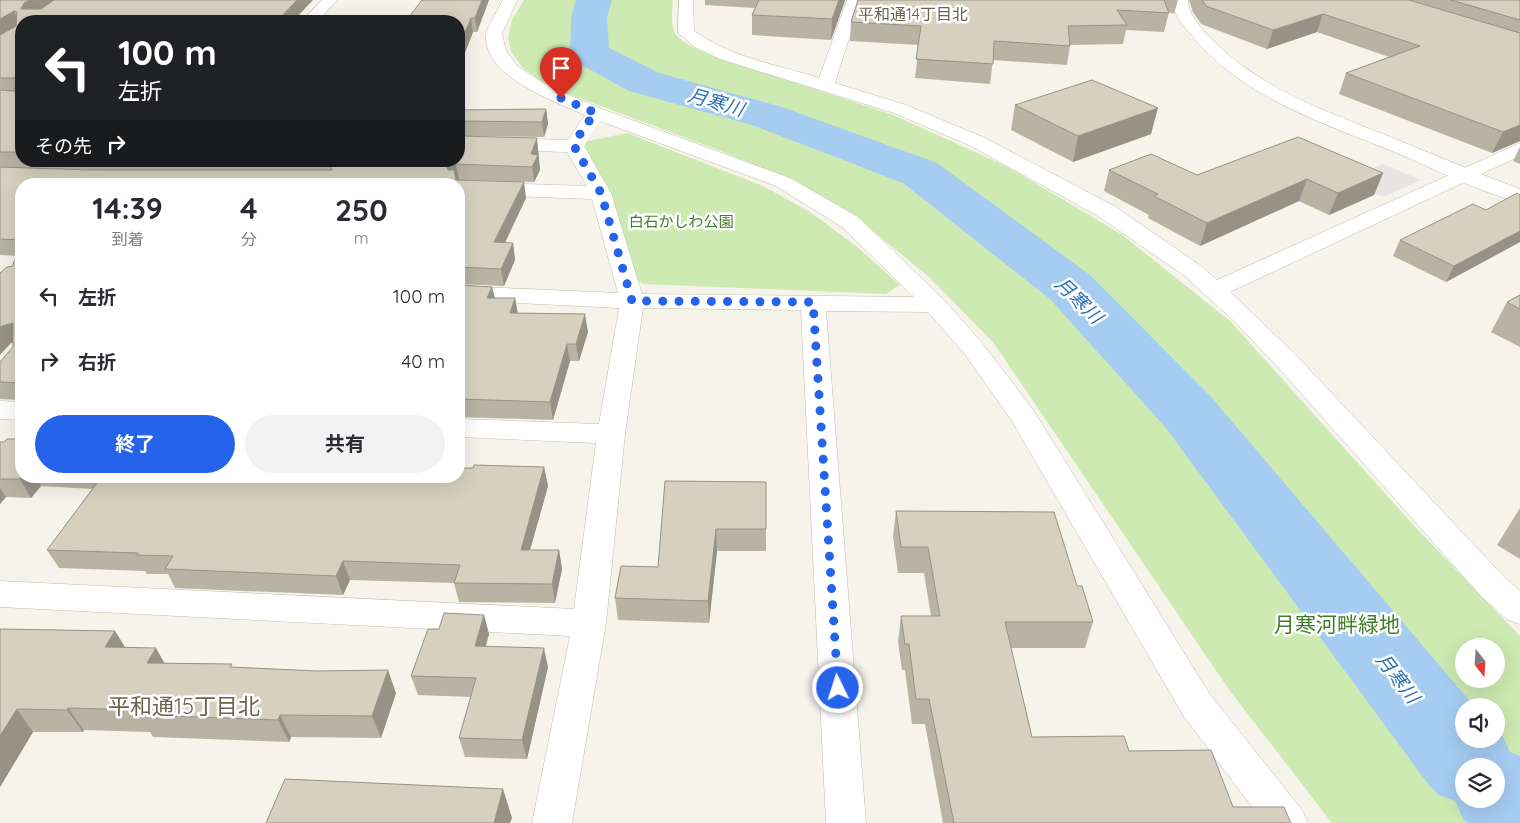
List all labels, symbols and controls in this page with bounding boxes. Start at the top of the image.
district label: 平和通14丁目北 [858,4,968,24]
text: 100 m [118,30,217,74]
icon: left [35,35,100,100]
pin [540,47,582,98]
icon: arrive [547,54,575,82]
text: 左折 [118,77,162,105]
water label: 月寒川 [685,83,749,122]
icon: right [102,130,130,158]
text: その先 [35,134,92,158]
text: 14:39 [92,189,163,227]
text: 4 [240,189,258,227]
text: 250 [335,191,388,229]
park label: 白石かしわ公園 [628,212,734,231]
text: m [354,228,369,248]
text: 到着 [112,229,144,249]
text: 分 [241,229,257,249]
water label: 月寒川 [1050,272,1109,330]
icon: left [35,282,63,310]
text: 100 m [393,284,445,308]
text: 左折 [78,285,116,309]
icon: right [35,347,63,375]
text: 40 m [401,349,445,373]
text: 右折 [78,350,116,374]
button: 終了 [35,415,235,473]
button: 共有 [245,415,445,473]
park label: 月寒河畔緑地 [1274,611,1400,637]
north arrow [1455,638,1505,688]
map controls [1455,638,1505,808]
water label: 月寒川 [1371,648,1426,709]
position arrow [811,661,863,713]
district label: 平和通15丁目北 [108,692,260,720]
button: sound [1455,698,1505,748]
button: layers [1455,758,1505,808]

